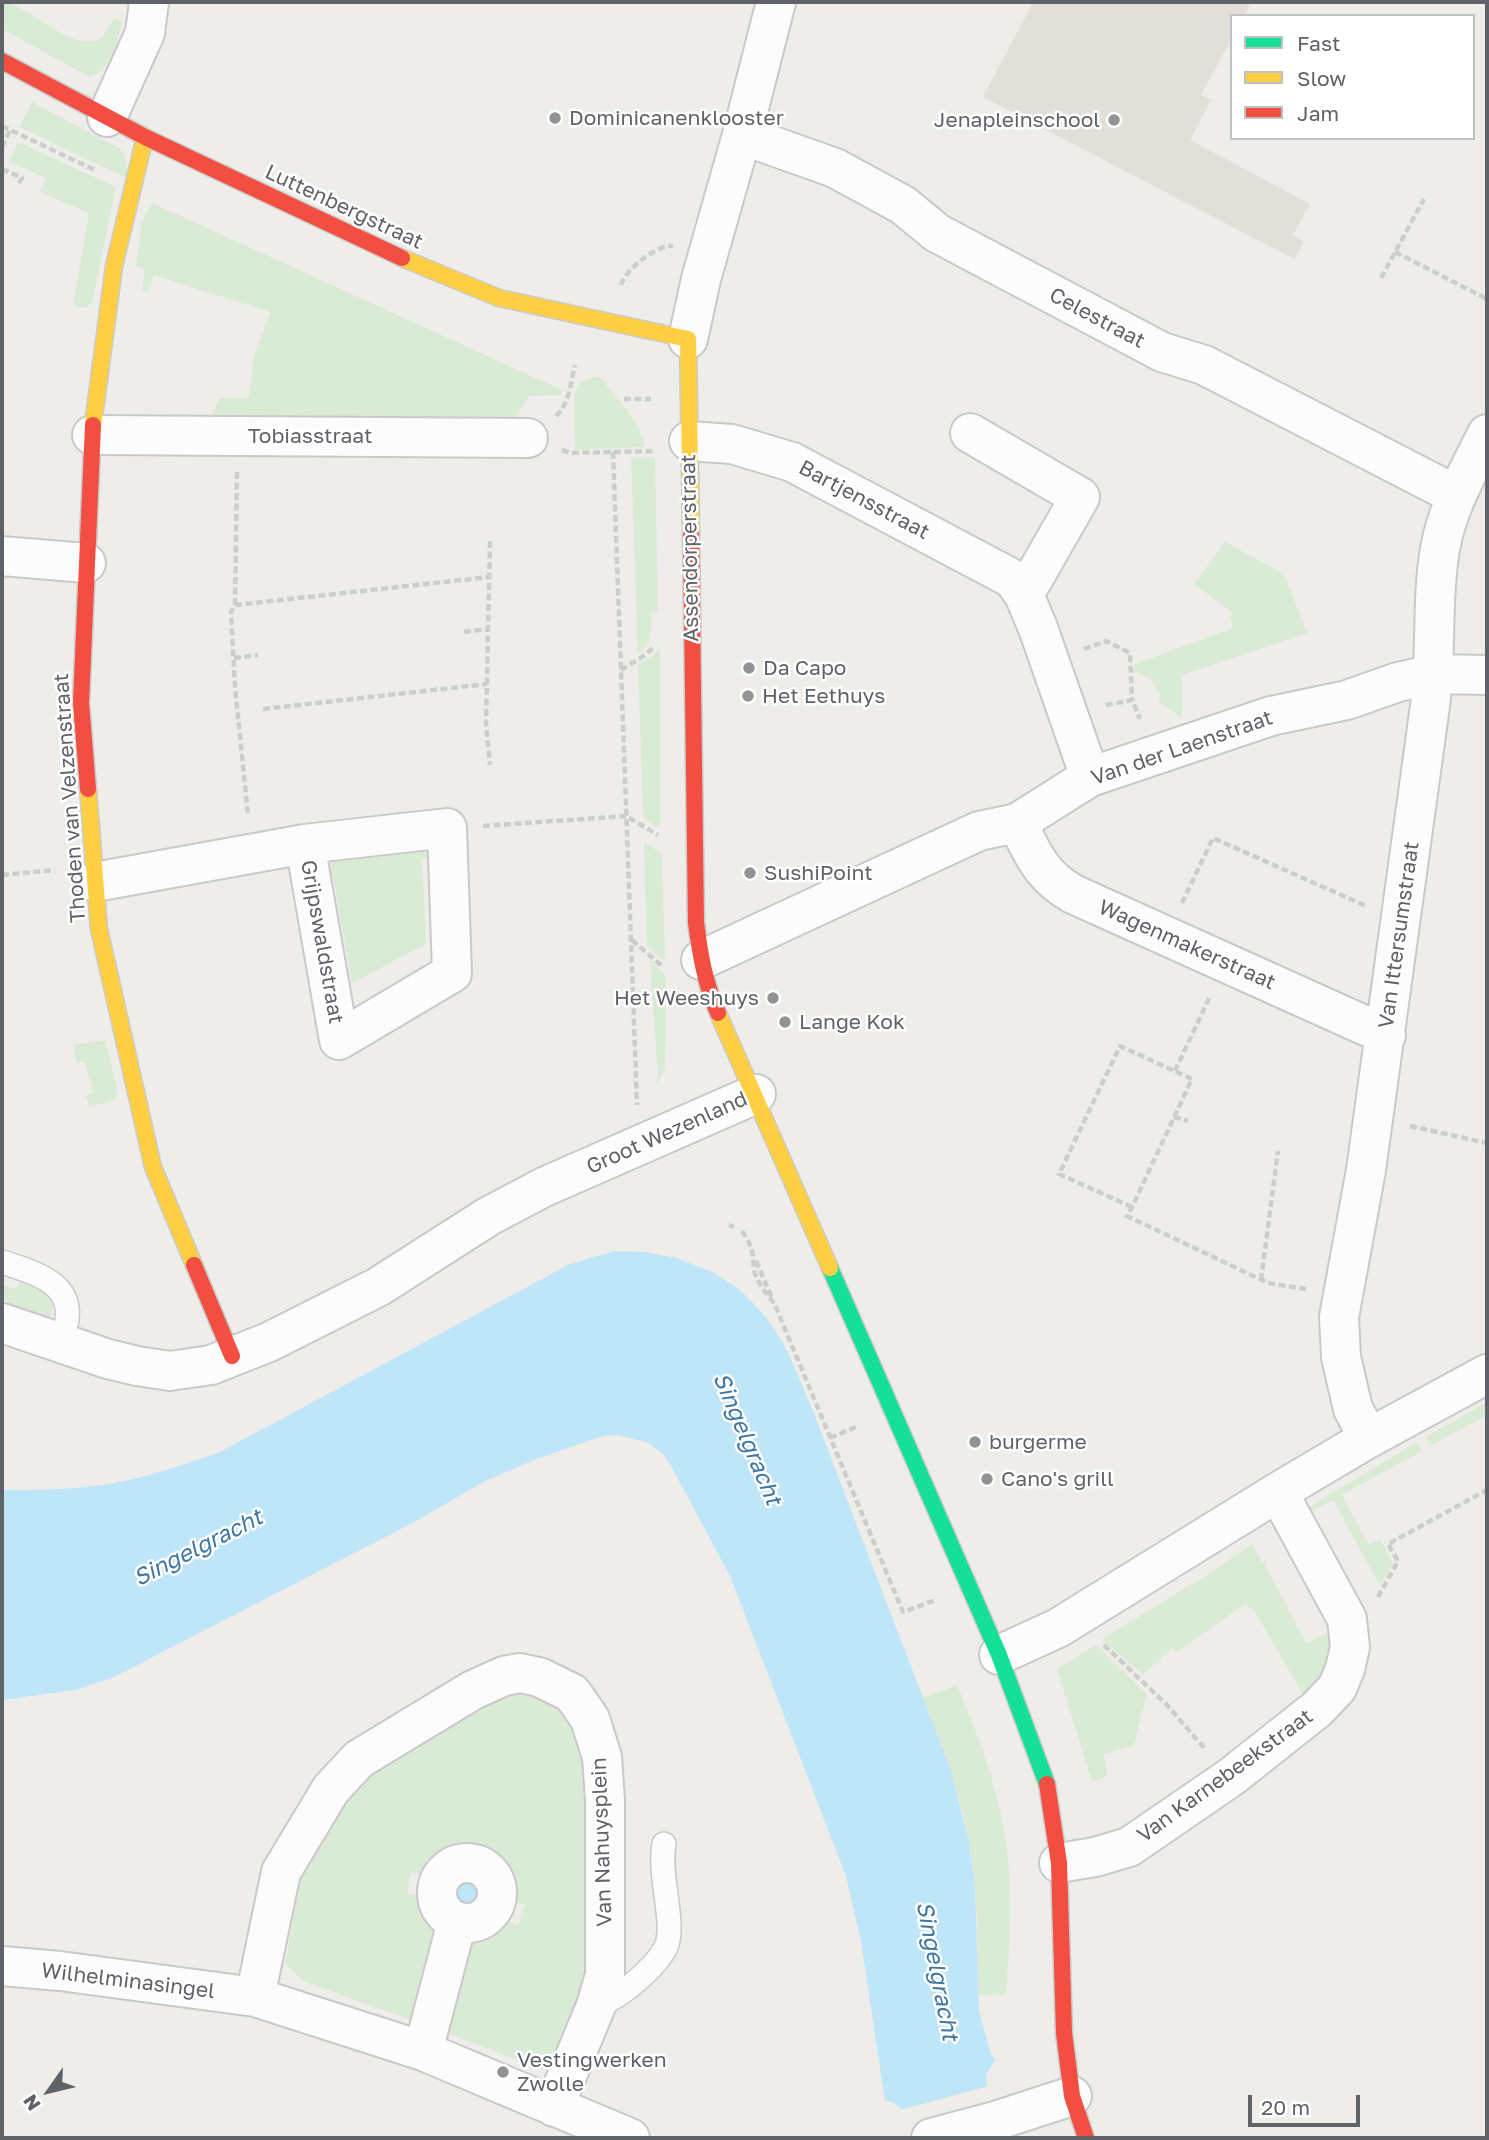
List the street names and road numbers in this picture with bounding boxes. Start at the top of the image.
street label: Luttenbergstraat [261,159,427,255]
street label: Celestraat [1045,282,1149,354]
street label: Tobiasstraat [248,423,372,449]
street label: Assendorperstraat [676,454,704,642]
street label: Bartjensstraat [794,455,934,545]
street label: Thoden van Velzenstraat [49,672,91,924]
street label: Van der Laenstraat [1088,705,1276,791]
street label: Van Ittersumstraat [1373,840,1425,1030]
street label: Grijpswaldstraat [295,858,349,1026]
street label: Wagenmakerstraat [1095,895,1279,995]
street label: Groot Wezenland [583,1086,751,1180]
street label: Van Karnebeekstraat [1132,1704,1318,1848]
street label: Van Nahuysplein [586,1757,618,1927]
street label: Wilhelminasingel [40,1958,216,2004]

